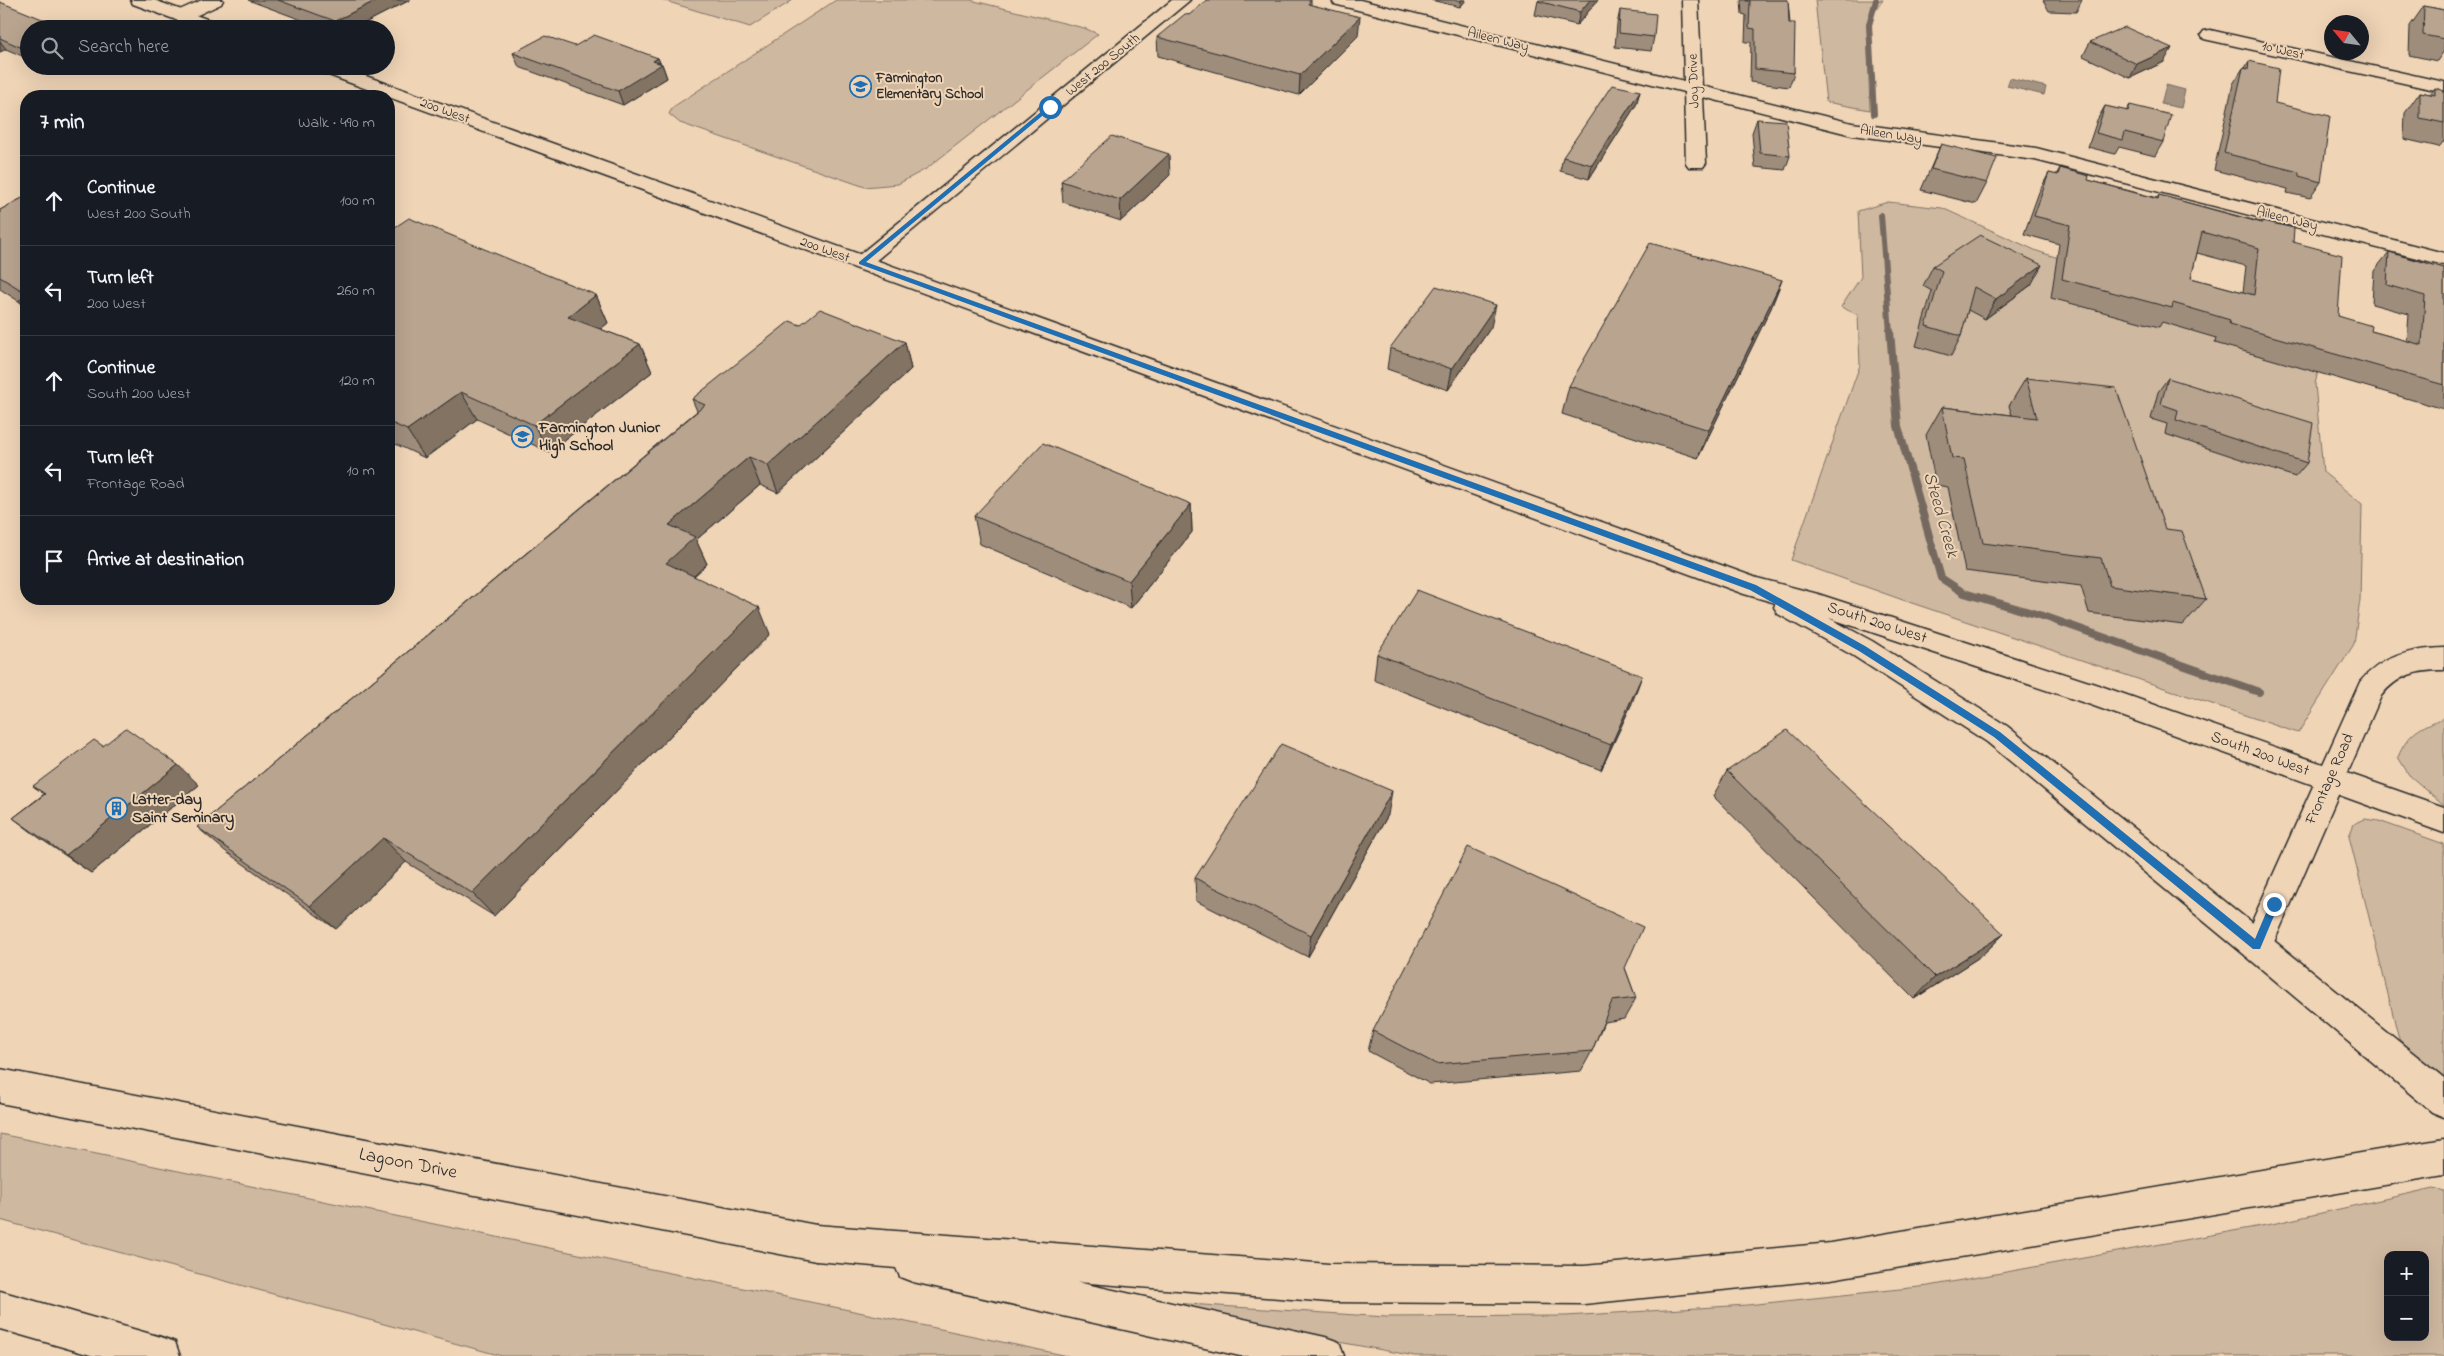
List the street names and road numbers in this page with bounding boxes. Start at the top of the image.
street label: Aileen Way [1465,22,1531,59]
street label: West 200 South [1061,28,1145,102]
street label: 10 West [2260,36,2307,66]
street label: Joy Drive [1683,53,1706,109]
street label: 200 West [417,92,473,130]
street label: Aileen Way [1858,120,1924,151]
street label: Aileen Way [2254,201,2320,238]
street label: 200 West [797,231,853,269]
street label: South 200 West [1824,596,1931,651]
street label: South 200 West [2207,725,2313,783]
street label: Frontage Road [2299,730,2361,829]
street label: Lagoon Drive [356,1141,460,1189]

